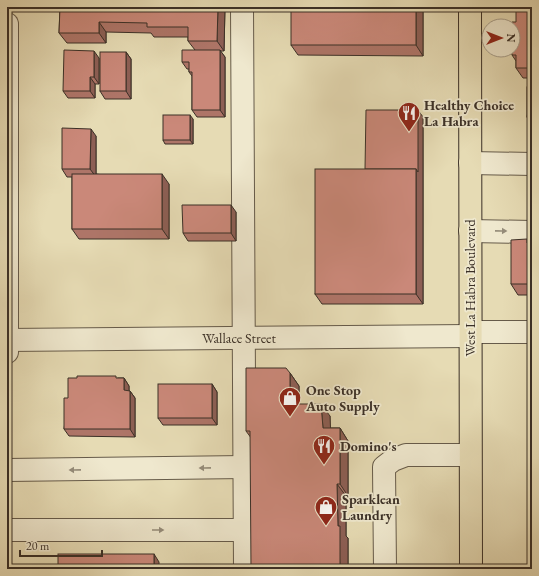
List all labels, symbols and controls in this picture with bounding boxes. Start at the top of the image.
north arrow [481,18,521,58]
text: N [504,34,518,43]
place label: Healthy Choice La Habra [424,96,514,130]
restaurant icon: Healthy Choice La Habra [396,100,422,133]
street label: West La Habra Boulevard [461,219,479,356]
one-way arrow [495,228,507,235]
street label: Wallace Street [202,329,276,347]
place label: One Stop Auto Supply [305,381,380,415]
shop icon: One Stop Auto Supply [277,385,303,418]
restaurant icon: Domino's [311,433,337,466]
place label: Domino's [340,437,397,455]
one-way arrow [198,465,211,471]
one-way arrow [68,467,81,473]
place label: Sparklean Laundry [342,490,400,524]
shop icon: Sparklean Laundry [313,494,339,527]
one-way arrow [152,527,165,533]
scale bar [20,532,102,558]
text: 20 m [26,538,50,554]

